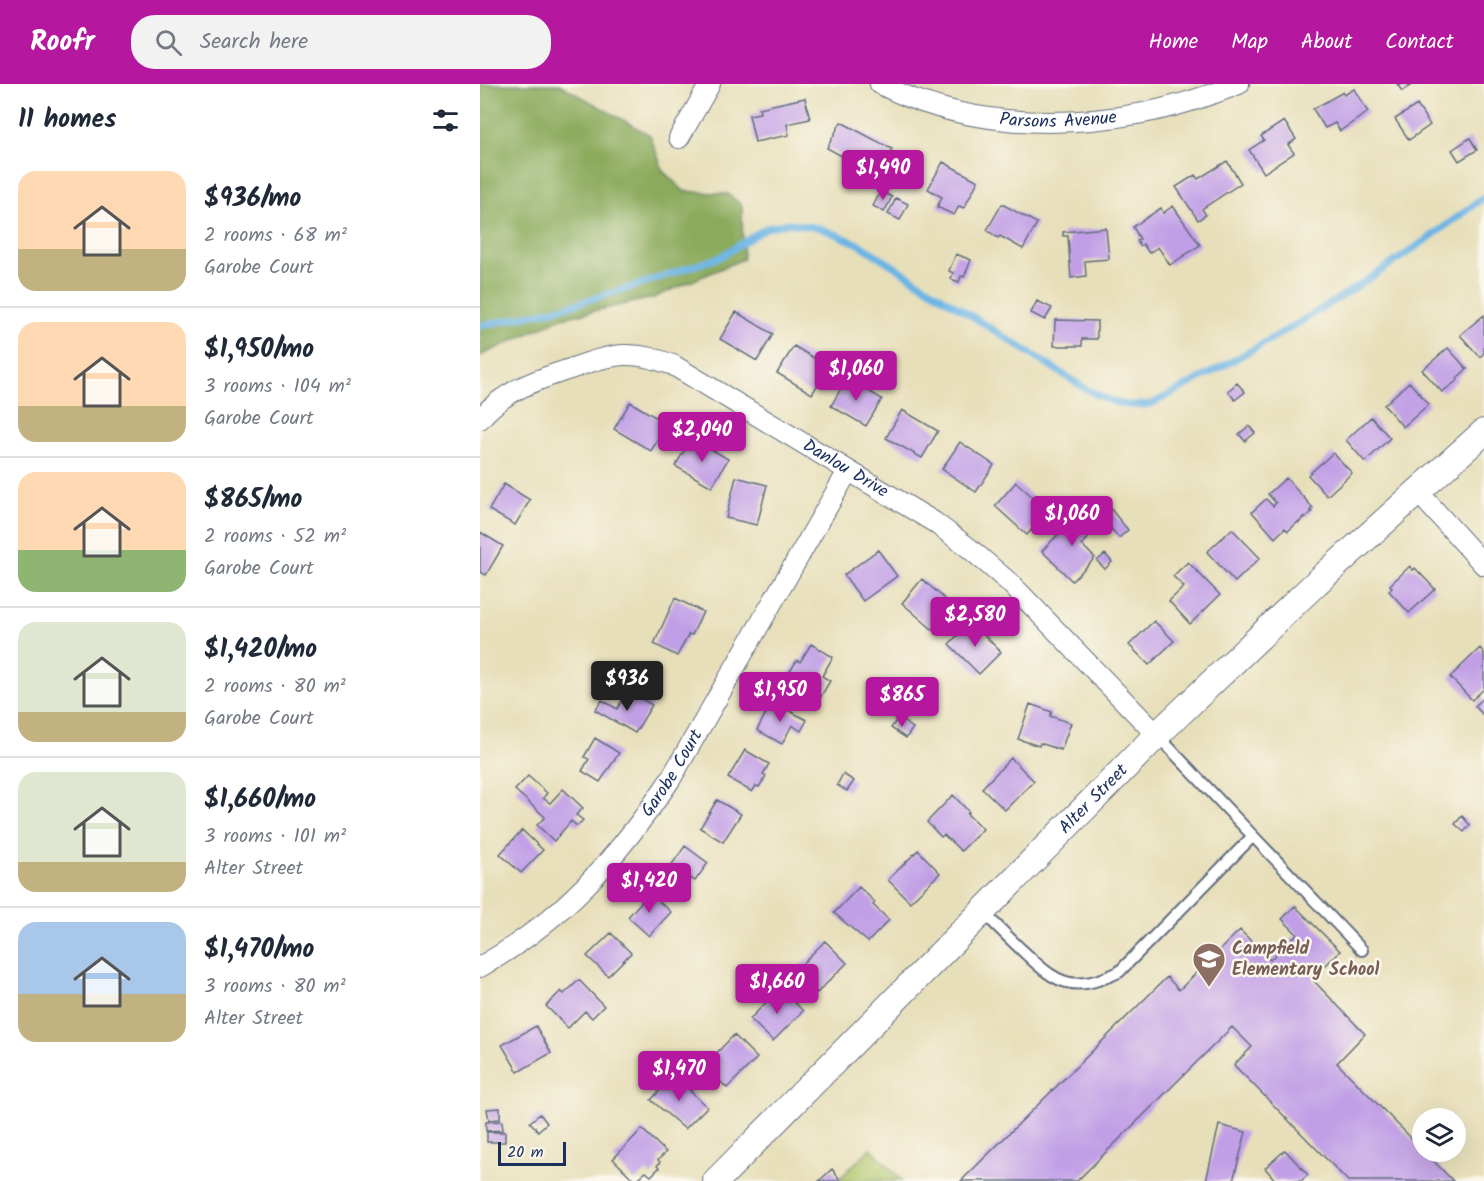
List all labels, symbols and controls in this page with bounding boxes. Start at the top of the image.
search box [131,15,551,69]
text: Roofr [30,20,95,65]
text: Search here [200,25,308,60]
icon: search [152,26,185,59]
text: Home [1149,26,1198,59]
text: Map [1231,26,1268,59]
text: About [1301,26,1352,59]
text: Contact [1385,26,1454,59]
text: 11 homes [18,99,116,141]
street label: Parsons Avenue [998,103,1119,136]
icon: filters [429,104,462,137]
pin: $1,490 [834,150,932,201]
text: $1,490 [856,153,910,185]
text: $936/mo [204,178,301,220]
icon: home [66,195,138,267]
text: 2 rooms · 68 m² [204,220,347,252]
text: Garobe Court [204,252,314,284]
text: $1,950/mo [204,329,314,371]
icon: home [66,346,138,418]
pin: $1,060 [807,351,905,402]
text: $1,060 [829,354,883,386]
text: 3 rooms · 104 m² [204,371,351,403]
text: Garobe Court [204,403,314,435]
pin: $2,040 [653,412,751,463]
text: $2,040 [672,415,732,447]
street label: Danlou Drive [797,432,894,506]
text: $865/mo [204,479,302,521]
icon: home [66,496,138,568]
pin: $1,060 [1023,496,1121,547]
text: $1,060 [1045,499,1099,531]
text: 2 rooms · 52 m² [204,521,346,553]
text: Garobe Court [204,553,314,585]
pin: $2,580 [926,597,1024,648]
text: $2,580 [945,600,1005,632]
text: $1,420/mo [204,629,317,671]
icon: home [66,646,138,718]
pin: $936 [591,661,663,712]
text: $936 [605,664,649,696]
text: 2 rooms · 80 m² [204,671,346,703]
pin: $1,950 [731,672,829,723]
text: $1,950 [753,675,807,707]
pin: $865 [866,677,938,728]
text: $865 [880,680,924,712]
text: Garobe Court [204,703,314,735]
street label: Garobe Court [634,723,711,823]
street label: Alter Street [1052,756,1136,841]
text: $1,660/mo [204,779,316,821]
icon: home [66,796,138,868]
text: 3 rooms · 101 m² [204,821,346,853]
text: Alter Street [204,853,303,885]
pin: $1,420 [600,863,698,914]
text: $1,420 [621,866,677,898]
text: $1,470/mo [204,929,314,971]
place label: Campfield Elementary School [1232,935,1379,985]
school or university icon: Campfield Elementary School [1191,941,1227,988]
icon: home [66,946,138,1018]
pin: $1,660 [728,964,826,1015]
text: $1,660 [749,967,805,999]
text: 3 rooms · 80 m² [204,971,346,1003]
text: Alter Street [204,1003,303,1035]
pin: $1,470 [630,1051,728,1102]
text: $1,470 [652,1054,706,1086]
map controls [1412,1108,1466,1162]
button: layers [1412,1108,1466,1162]
scale bar [498,1139,566,1166]
text: 20 m [507,1140,543,1165]

